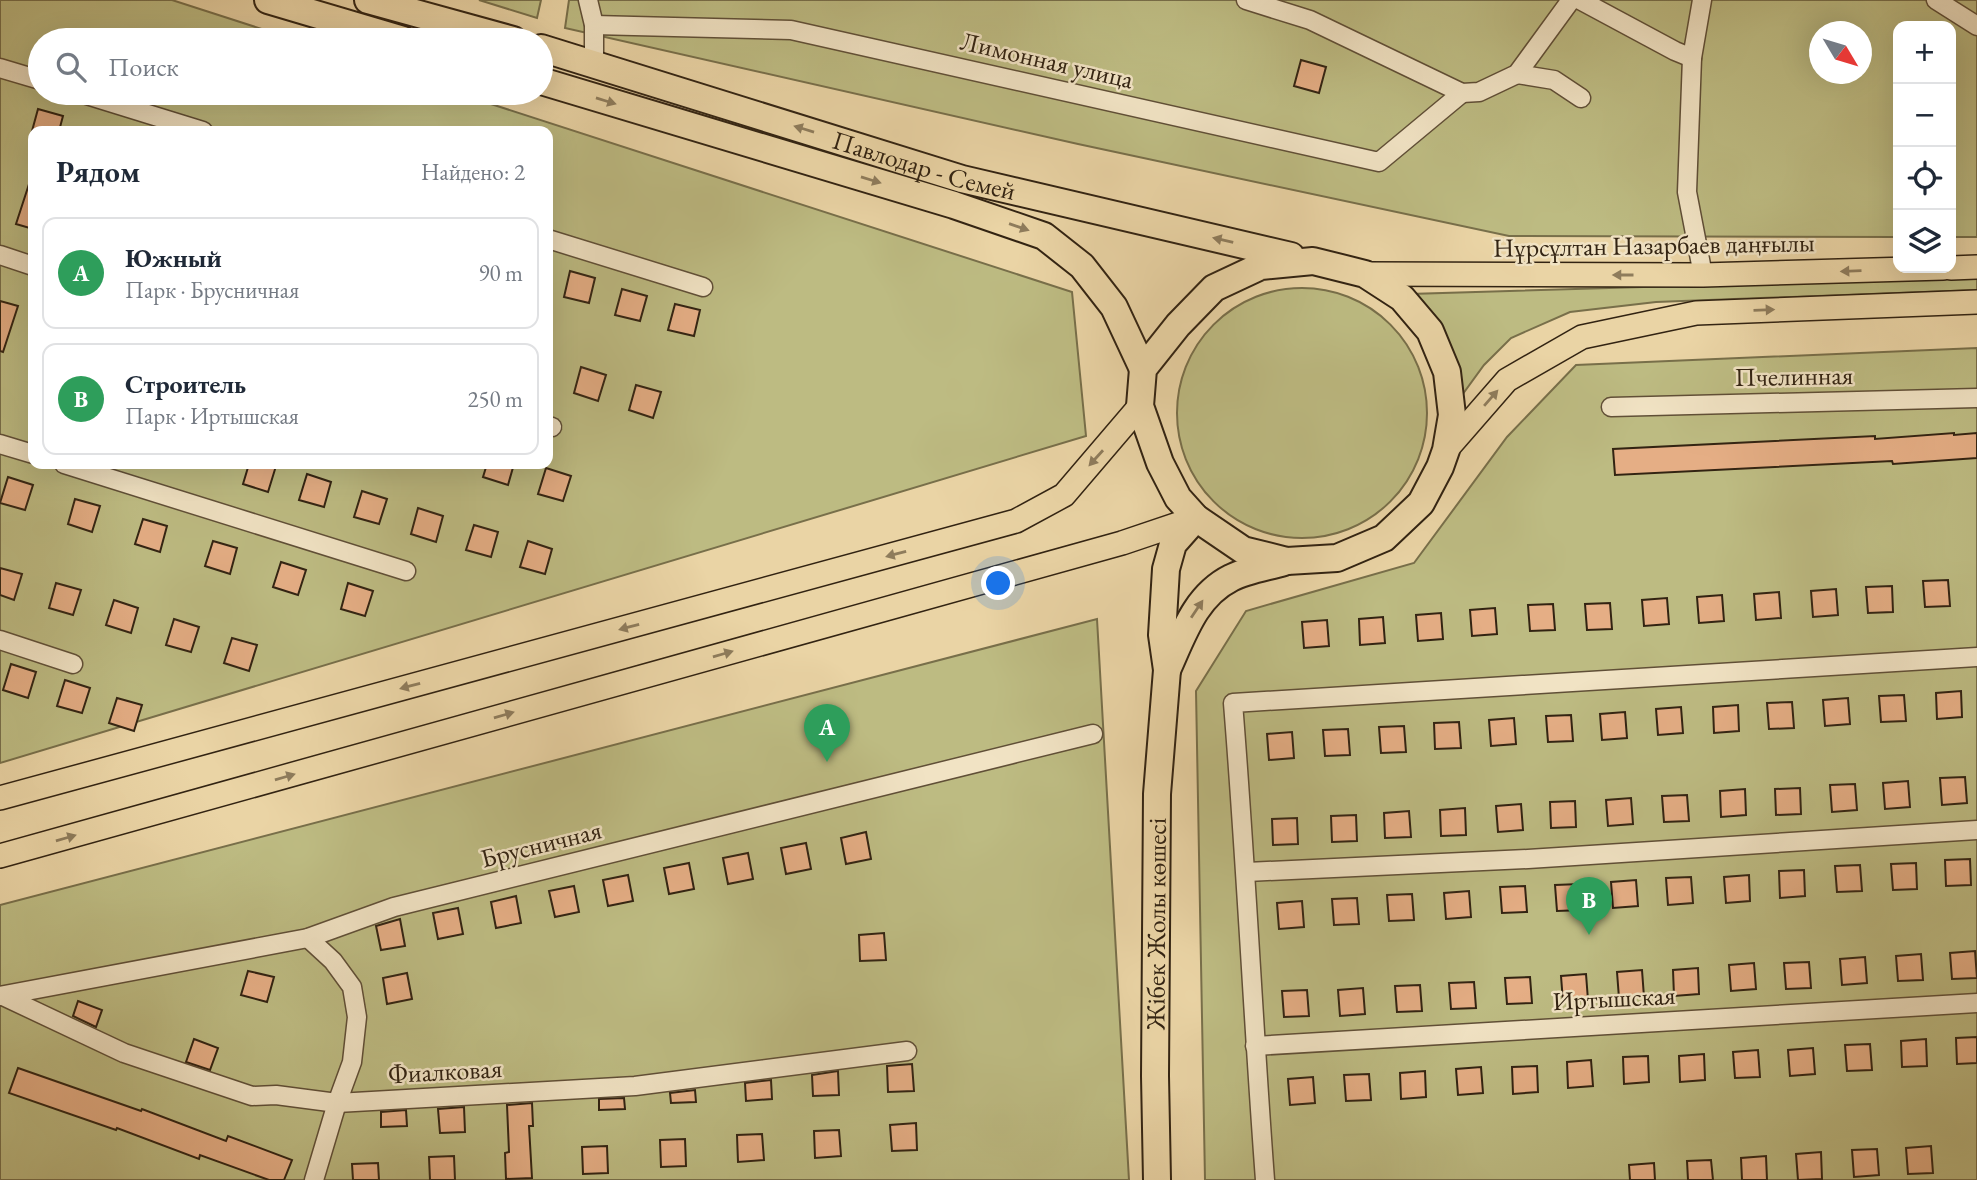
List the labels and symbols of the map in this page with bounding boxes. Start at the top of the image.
north arrow [1809,21,1872,84]
street label: Лимонная улица [957,24,1137,97]
one-way arrow [596,96,617,106]
one-way arrow [793,123,814,134]
street label: Павлодар - Семей [828,123,1019,208]
one-way arrow [861,176,882,186]
one-way arrow [1009,222,1030,233]
street label: Нұрсұлтан Назарбаев даңғылы [1493,225,1815,265]
one-way arrow [1212,234,1234,245]
one-way arrow [1839,265,1861,276]
one-way arrow [1612,269,1634,281]
one-way arrow [1754,305,1776,316]
street label: Пчелинная [1734,358,1854,394]
one-way arrow [1483,390,1498,407]
one-way arrow [1089,450,1104,467]
one-way arrow [885,549,907,560]
your location [981,566,1015,600]
one-way arrow [1191,599,1204,619]
one-way arrow [618,622,639,632]
one-way arrow [712,648,734,659]
one-way arrow [398,681,420,692]
pin: A [804,704,850,762]
one-way arrow [494,710,515,720]
one-way arrow [275,771,296,781]
street label: Брусничная [477,813,605,875]
street label: Жібек Жолы көшесі [1138,818,1174,1031]
one-way arrow [55,832,77,843]
pin: B [1566,877,1612,935]
street label: Иртышская [1552,978,1676,1018]
street label: Фиалковая [387,1051,503,1091]

